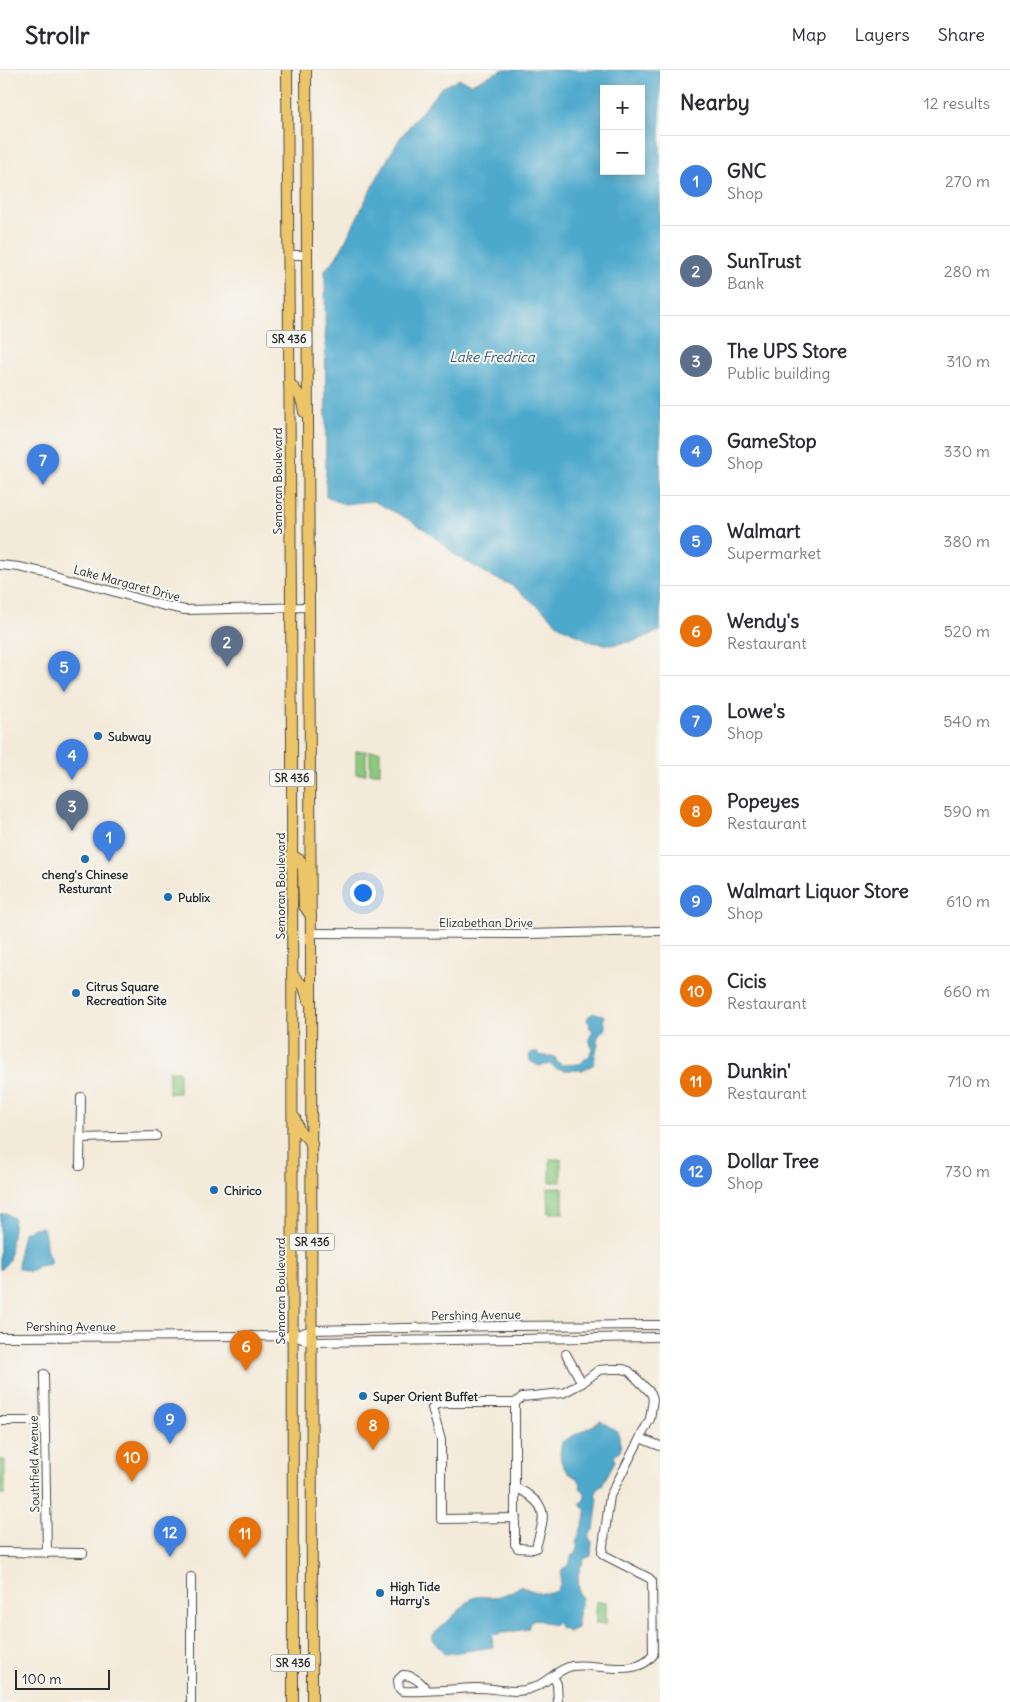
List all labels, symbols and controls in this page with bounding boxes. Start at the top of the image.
text: Strollr [25,20,90,50]
text: Map [791,23,826,46]
text: Layers [854,23,910,46]
text: Share [938,23,985,46]
map controls [600,85,645,175]
button: + [600,85,645,130]
text: Nearby [680,89,750,116]
text: 12 results [924,93,990,113]
button: − [600,130,645,175]
text: GNC [727,159,766,183]
text: 1 [693,171,699,191]
text: 270 m [945,171,990,191]
text: Shop [727,183,763,203]
text: SunTrust [727,249,801,273]
text: 2 [692,261,700,281]
text: 280 m [944,261,990,281]
text: Bank [727,273,764,293]
road number: SR 436 [266,330,312,348]
text: The UPS Store [727,339,847,363]
water label: Lake Fredrica [449,348,536,366]
text: 3 [691,351,701,371]
text: 310 m [946,351,990,371]
text: Public building [727,363,830,383]
street label: Semoran Boulevard [270,427,285,535]
text: GameStop [727,429,817,453]
text: 4 [691,441,701,461]
text: 330 m [943,441,990,461]
pin: 7 [27,444,59,485]
text: Shop [727,453,763,473]
text: Walmart [727,519,800,543]
text: 5 [691,531,701,551]
text: 380 m [943,531,990,551]
text: Supermarket [727,543,821,563]
street label: Lake Margaret Drive [72,562,182,604]
text: Wendy's [727,609,799,633]
text: 6 [691,621,701,641]
text: 520 m [944,621,990,641]
pin: 2 [211,626,243,667]
text: Restaurant [727,633,807,653]
pin: 5 [48,651,80,692]
text: Lowe's [727,699,785,723]
text: 7 [692,711,700,731]
text: 540 m [943,711,990,731]
text: Shop [727,723,763,743]
place label: Subway [108,729,152,745]
marker: Subway [92,730,104,742]
pin: 4 [56,739,88,780]
road number: SR 436 [270,770,314,786]
text: Popeyes [727,789,799,813]
pin: 3 [56,790,88,831]
text: 8 [691,801,701,821]
text: 590 m [943,801,990,821]
text: Restaurant [727,813,807,833]
pin: 1 [93,821,125,862]
street label: Semoran Boulevard [273,832,288,940]
marker: cheng's Chinese Resturant [79,853,91,865]
place label: cheng's Chinese Resturant [42,867,129,896]
text: Walmart Liquor Store [727,879,909,903]
your location [350,880,376,906]
place label: Publix [178,890,210,905]
marker: Publix [162,891,174,903]
text: 9 [691,891,701,911]
text: 610 m [946,891,990,911]
text: Shop [727,903,763,923]
street label: Elizabethan Drive [439,915,533,930]
text: Cicis [727,969,766,993]
place label: Citrus Square Recreation Site [86,979,167,1008]
text: 10 [688,981,704,1001]
text: 660 m [943,981,990,1001]
marker: Citrus Square Recreation Site [70,987,82,999]
text: Restaurant [727,993,807,1013]
text: Dunkin' [727,1059,791,1083]
text: 11 [690,1071,702,1091]
text: 710 m [947,1071,990,1091]
text: Restaurant [727,1083,807,1103]
text: Dollar Tree [727,1149,819,1173]
text: 12 [688,1161,704,1181]
text: 730 m [945,1161,990,1181]
text: Shop [727,1173,763,1193]
place label: Chirico [224,1183,262,1198]
marker: Chirico [208,1184,220,1196]
road number: SR 436 [290,1234,334,1250]
street label: Semoran Boulevard [273,1237,288,1345]
street label: Pershing Avenue [431,1307,521,1323]
street label: Pershing Avenue [26,1319,116,1334]
pin: 6 [230,1330,262,1371]
place label: Super Orient Buffet [373,1389,479,1405]
marker: Super Orient Buffet [357,1390,369,1402]
pin: 9 [154,1403,186,1444]
pin: 8 [357,1409,389,1450]
street label: Southfield Avenue [26,1415,42,1513]
pin: 10 [116,1441,148,1482]
pin: 12 [154,1516,186,1557]
pin: 11 [229,1517,261,1558]
place label: High Tide Harry's [390,1579,441,1609]
marker: High Tide Harry's [374,1587,386,1599]
road number: SR 436 [270,1655,316,1672]
scale bar [15,1667,110,1690]
text: 100 m [22,1670,62,1688]

